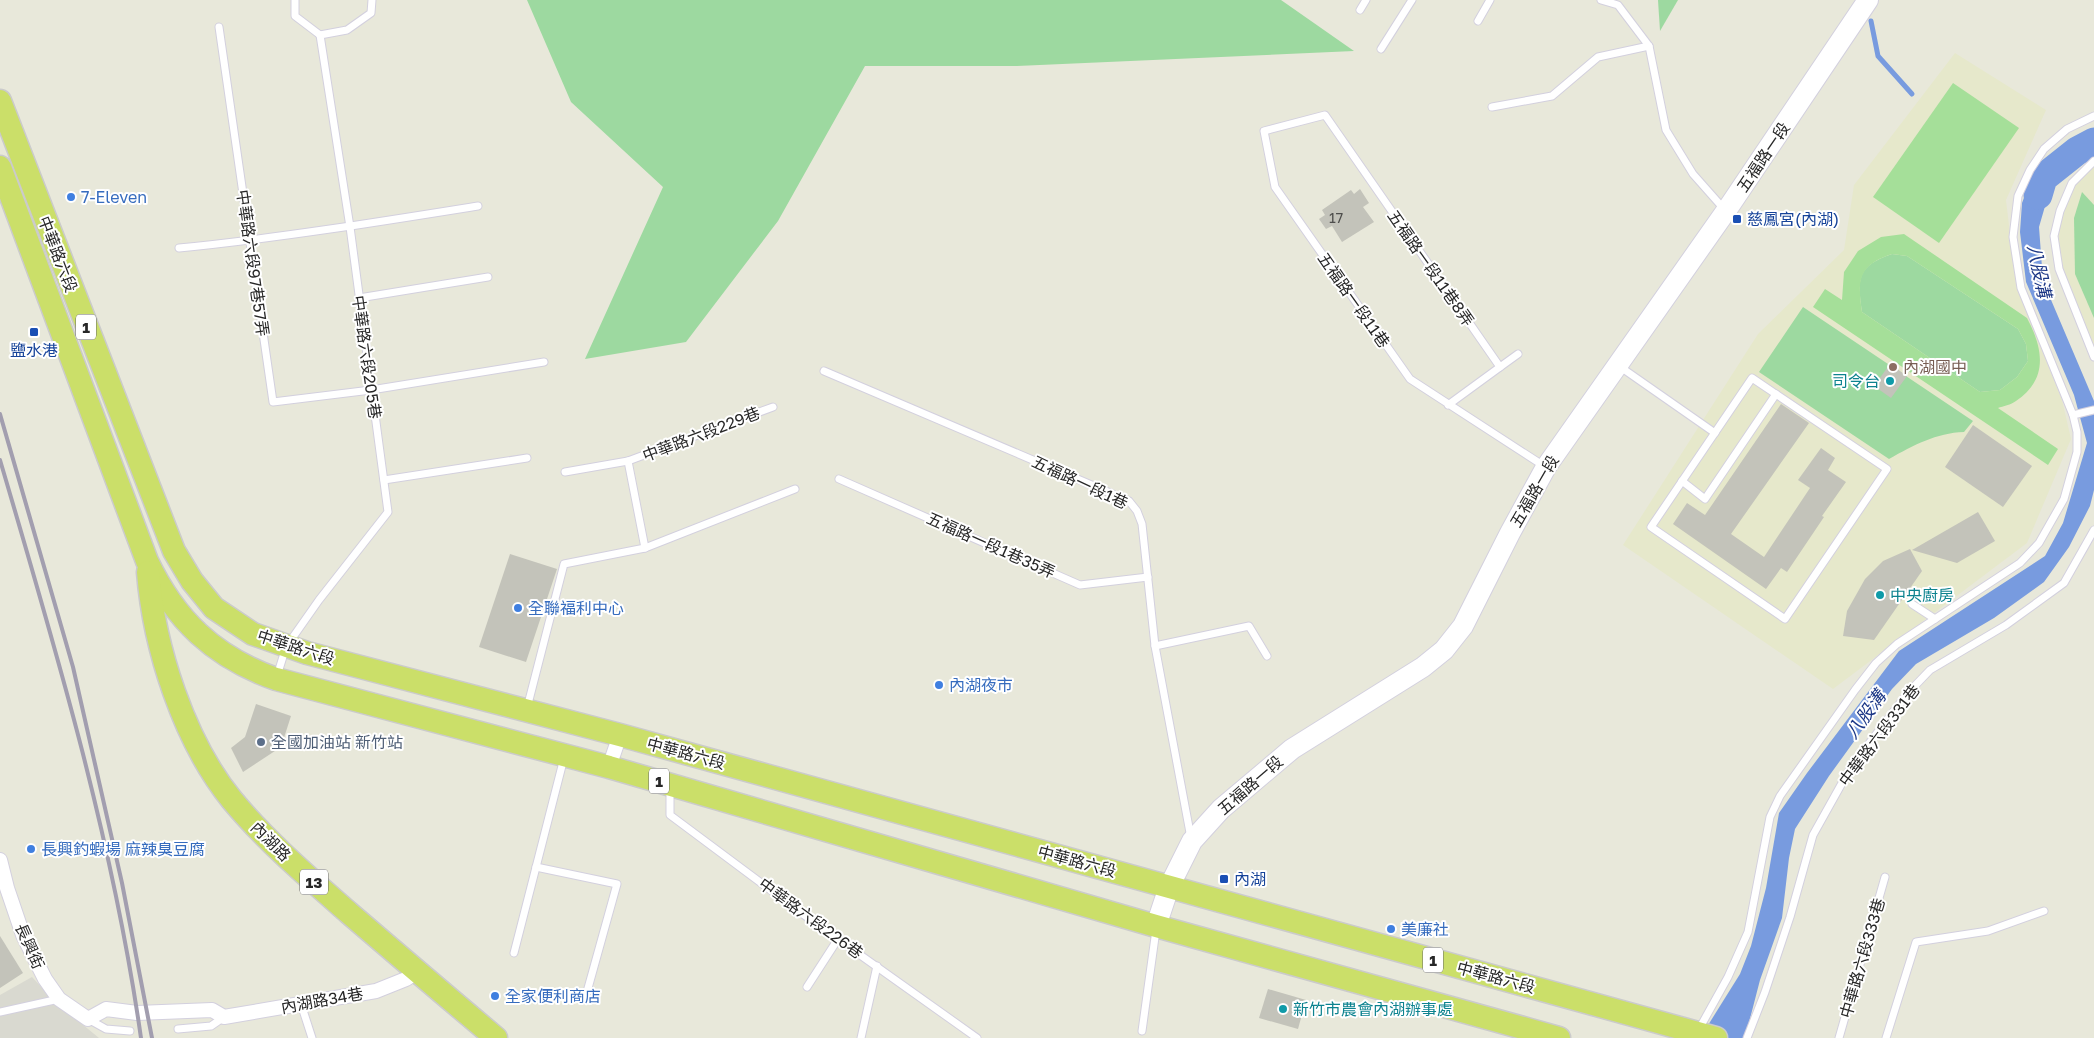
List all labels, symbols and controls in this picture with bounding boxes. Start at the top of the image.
street label: 五福路一段 [1732,118,1794,196]
place label: 7-Eleven [81,187,147,207]
street label: 中華路六段97巷57弄 [233,188,273,338]
marker: 7-Eleven [65,191,77,203]
street label: 五福路一段11巷8弄 [1383,206,1479,330]
house number: 17 [1329,209,1343,226]
place label: 慈鳳宮(內湖) [1747,209,1839,229]
street label: 中華路六段 [34,213,82,295]
marker: 慈鳳宮(內湖) [1731,213,1743,225]
water label: 八股溝 [2024,242,2057,303]
street label: 五福路一段11巷 [1314,249,1394,351]
street label: 中華路六段205巷 [348,294,386,420]
road number: 1 [76,314,96,340]
marker: 鹽水港 [28,326,40,338]
place label: 鹽水港 [10,340,58,360]
place label: 內湖國中 [1903,357,1967,377]
marker: 內湖國中 [1887,361,1899,373]
place label: 司令台 [1832,371,1880,391]
marker: 司令台 [1884,375,1896,387]
street label: 中華路六段229巷 [639,402,763,466]
street label: 五福路一段1巷 [1029,451,1131,513]
street label: 五福路一段 [1505,451,1563,531]
street label: 五福路一段1巷35弄 [924,508,1058,582]
place label: 中央廚房 [1890,585,1954,605]
marker: 中央廚房 [1874,589,1886,601]
place label: 全聯福利中心 [528,598,624,618]
marker: 全聯福利中心 [512,602,524,614]
street label: 中華路六段 [255,625,337,669]
place label: 內湖夜市 [949,675,1013,695]
marker: 內湖夜市 [933,679,945,691]
street label: 中華路六段331巷 [1834,680,1924,790]
water label: 八股溝 [1840,683,1892,742]
place label: 全國加油站 新竹站 [271,732,403,752]
street label: 中華路六段 [645,733,727,773]
marker: 全國加油站 新竹站 [255,736,267,748]
street label: 五福路一段 [1213,751,1287,819]
road number: 1 [649,768,669,794]
street label: 內湖路 [247,817,295,865]
place label: 長興釣蝦場 麻辣臭豆腐 [41,839,205,859]
street label: 中華路六段 [1036,841,1118,881]
marker: 長興釣蝦場 麻辣臭豆腐 [25,843,37,855]
place label: 內湖 [1234,869,1266,889]
road number: 13 [300,870,328,894]
street label: 中華路六段226巷 [755,873,867,963]
marker: 內湖 [1218,873,1230,885]
street label: 中華路六段333巷 [1835,896,1889,1020]
place label: 美廉社 [1401,919,1449,939]
street label: 長興街 [11,920,49,972]
marker: 美廉社 [1385,923,1397,935]
road number: 1 [1423,948,1443,972]
street label: 中華路六段 [1455,957,1537,997]
street label: 內湖路34巷 [279,983,365,1017]
place label: 全家便利商店 [505,986,601,1006]
marker: 全家便利商店 [489,990,501,1002]
place label: 新竹市農會內湖辦事處 [1293,999,1453,1019]
marker: 新竹市農會內湖辦事處 [1277,1003,1289,1015]

